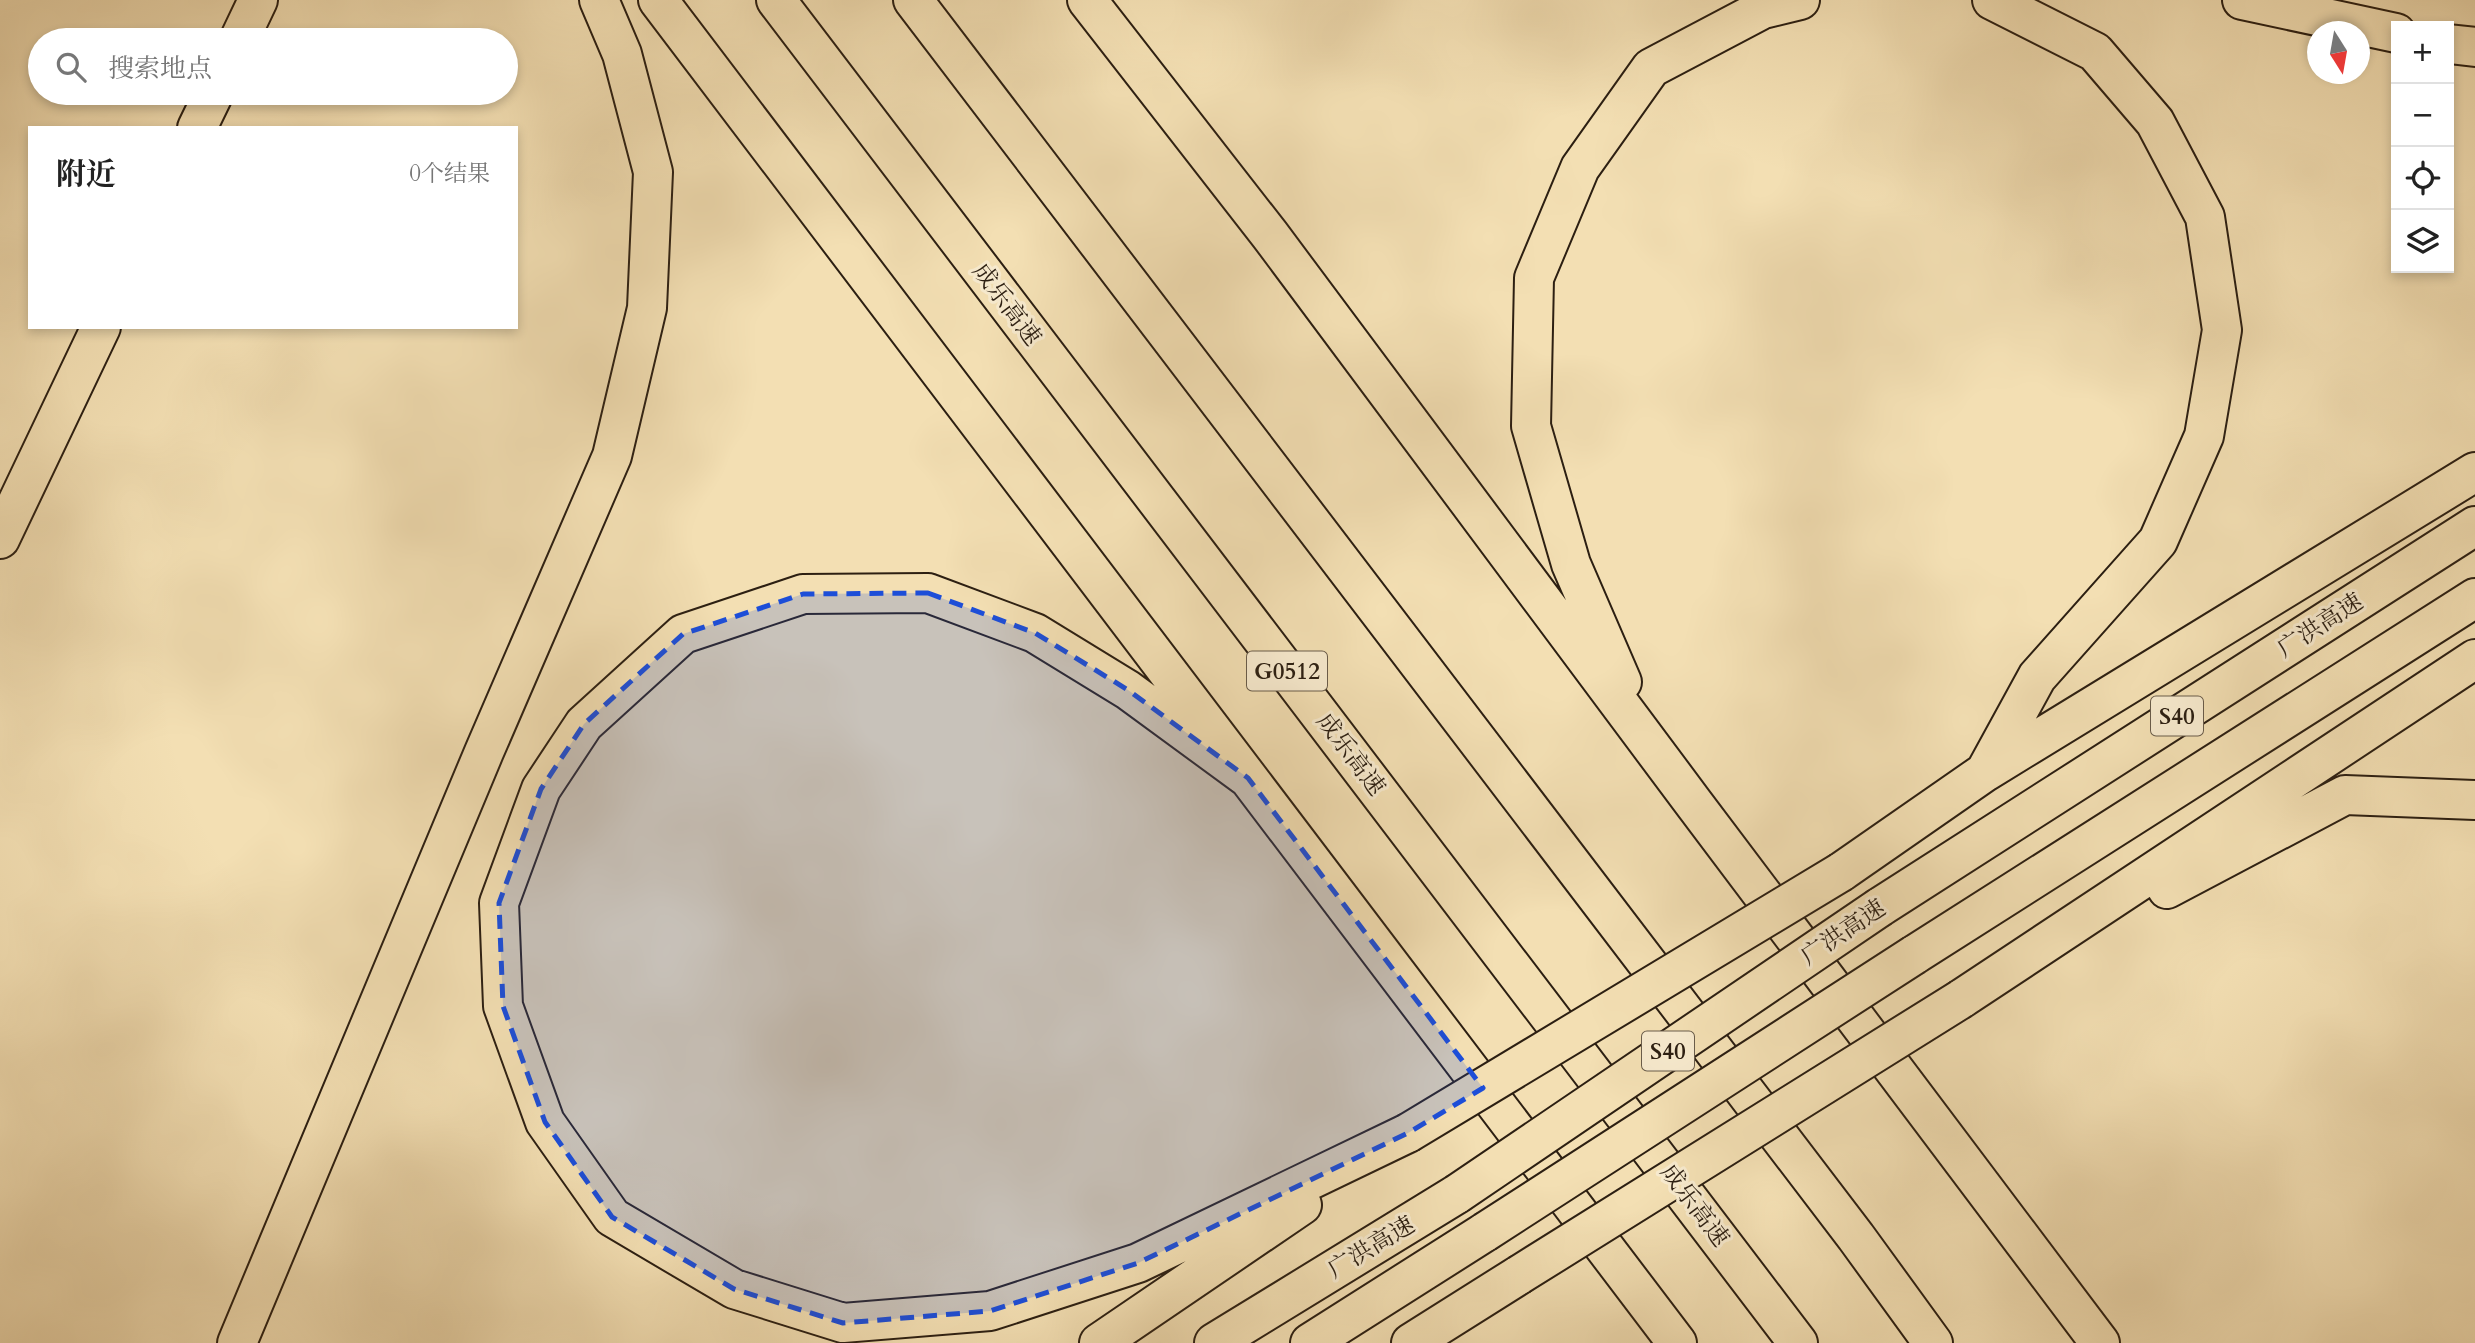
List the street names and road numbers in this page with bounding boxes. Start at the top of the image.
street label: 成乐高速 [965,256,1049,353]
street label: 广洪高速 [2271,585,2370,665]
road number: G0512 [1247,652,1327,691]
road number: S40 [2151,696,2203,736]
street label: 成乐高速 [1309,706,1393,803]
street label: 广洪高速 [1794,892,1892,973]
road number: S40 [1642,1032,1694,1070]
street label: 成乐高速 [1653,1157,1737,1254]
street label: 广洪高速 [1322,1209,1421,1286]

